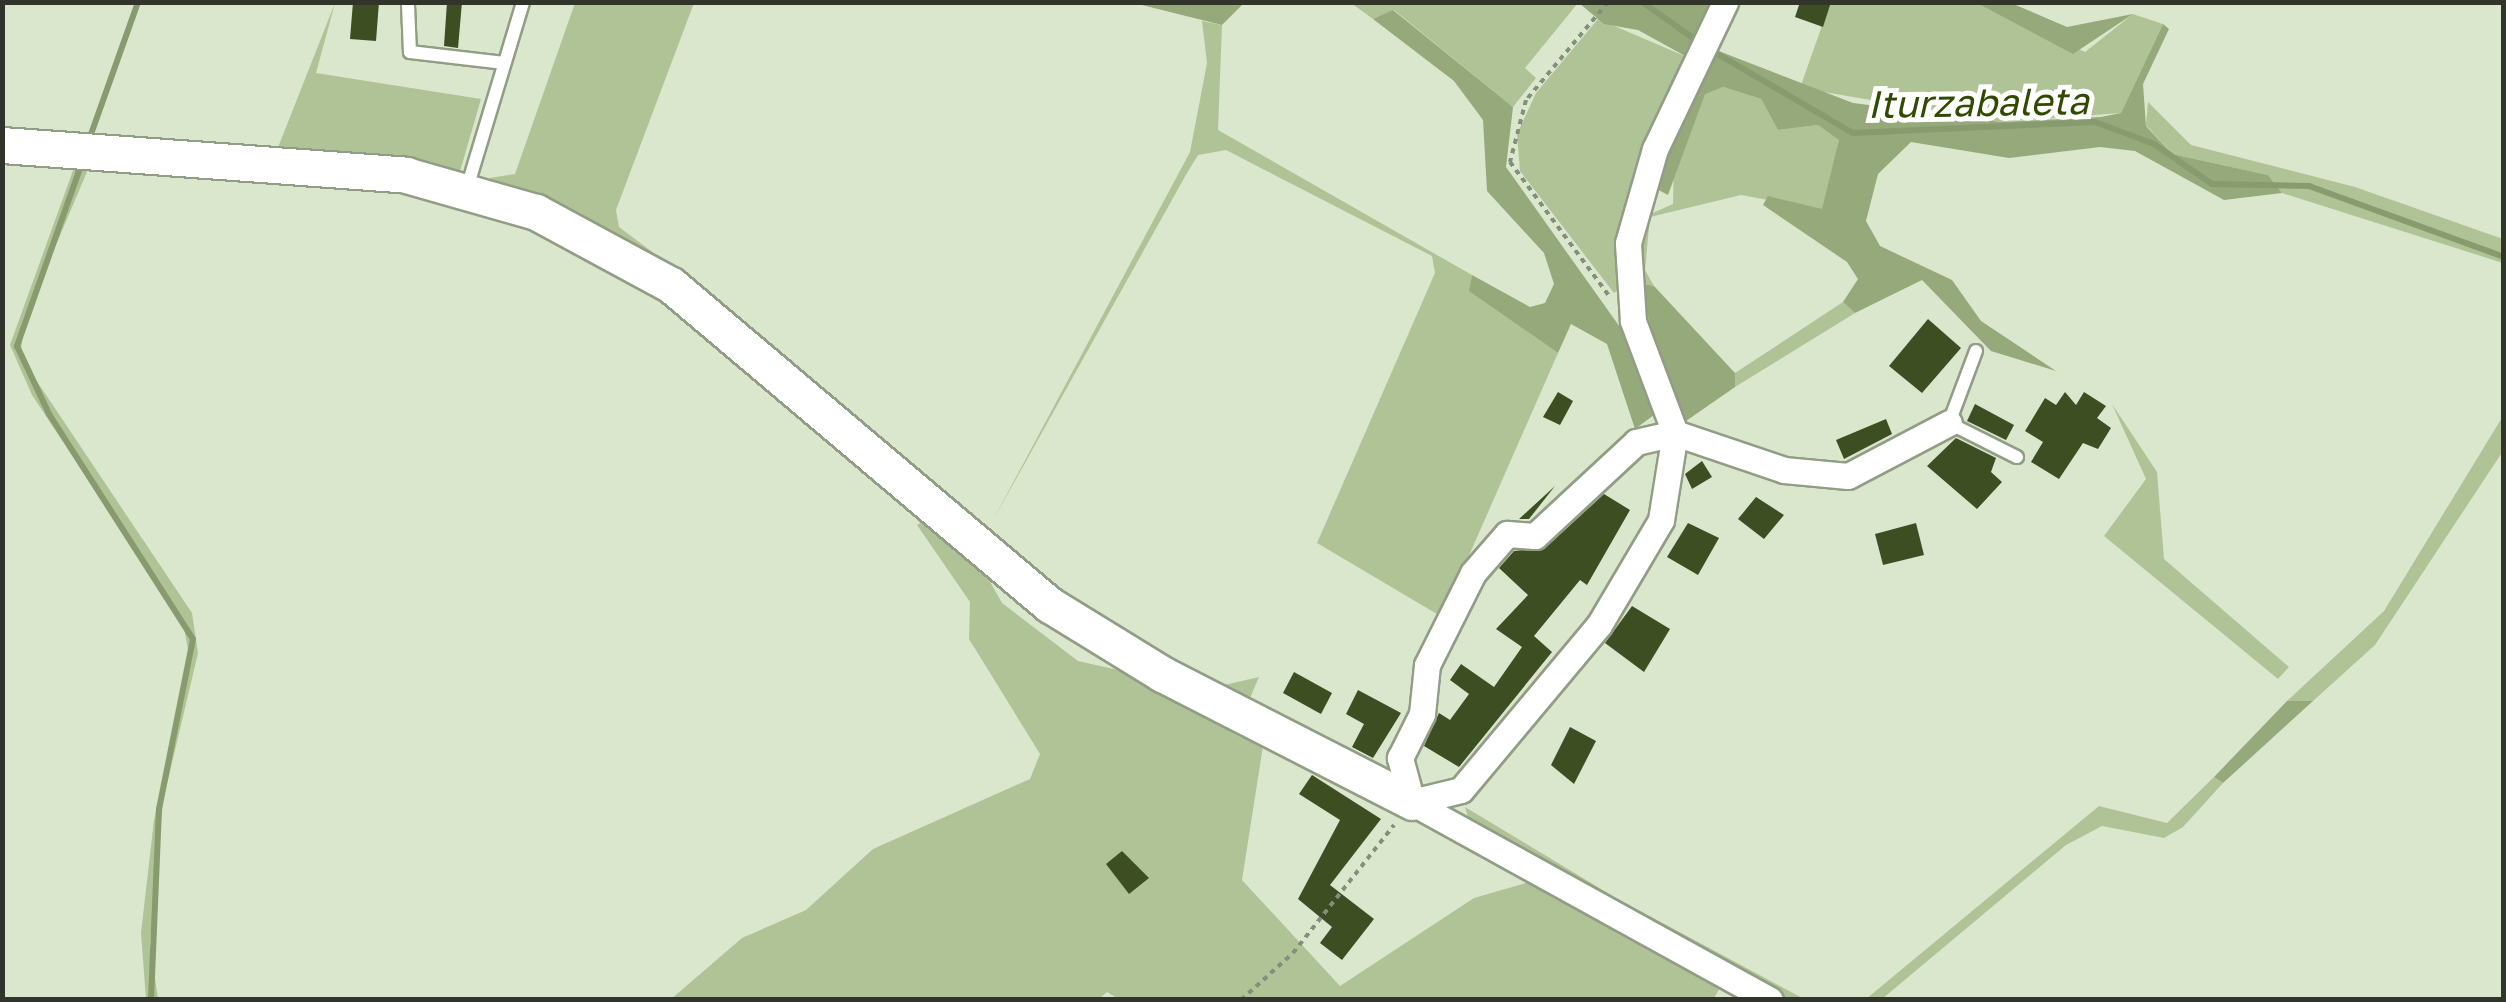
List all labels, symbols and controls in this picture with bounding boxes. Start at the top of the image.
water label: Iturzabaleta [1867,77,2089,127]

